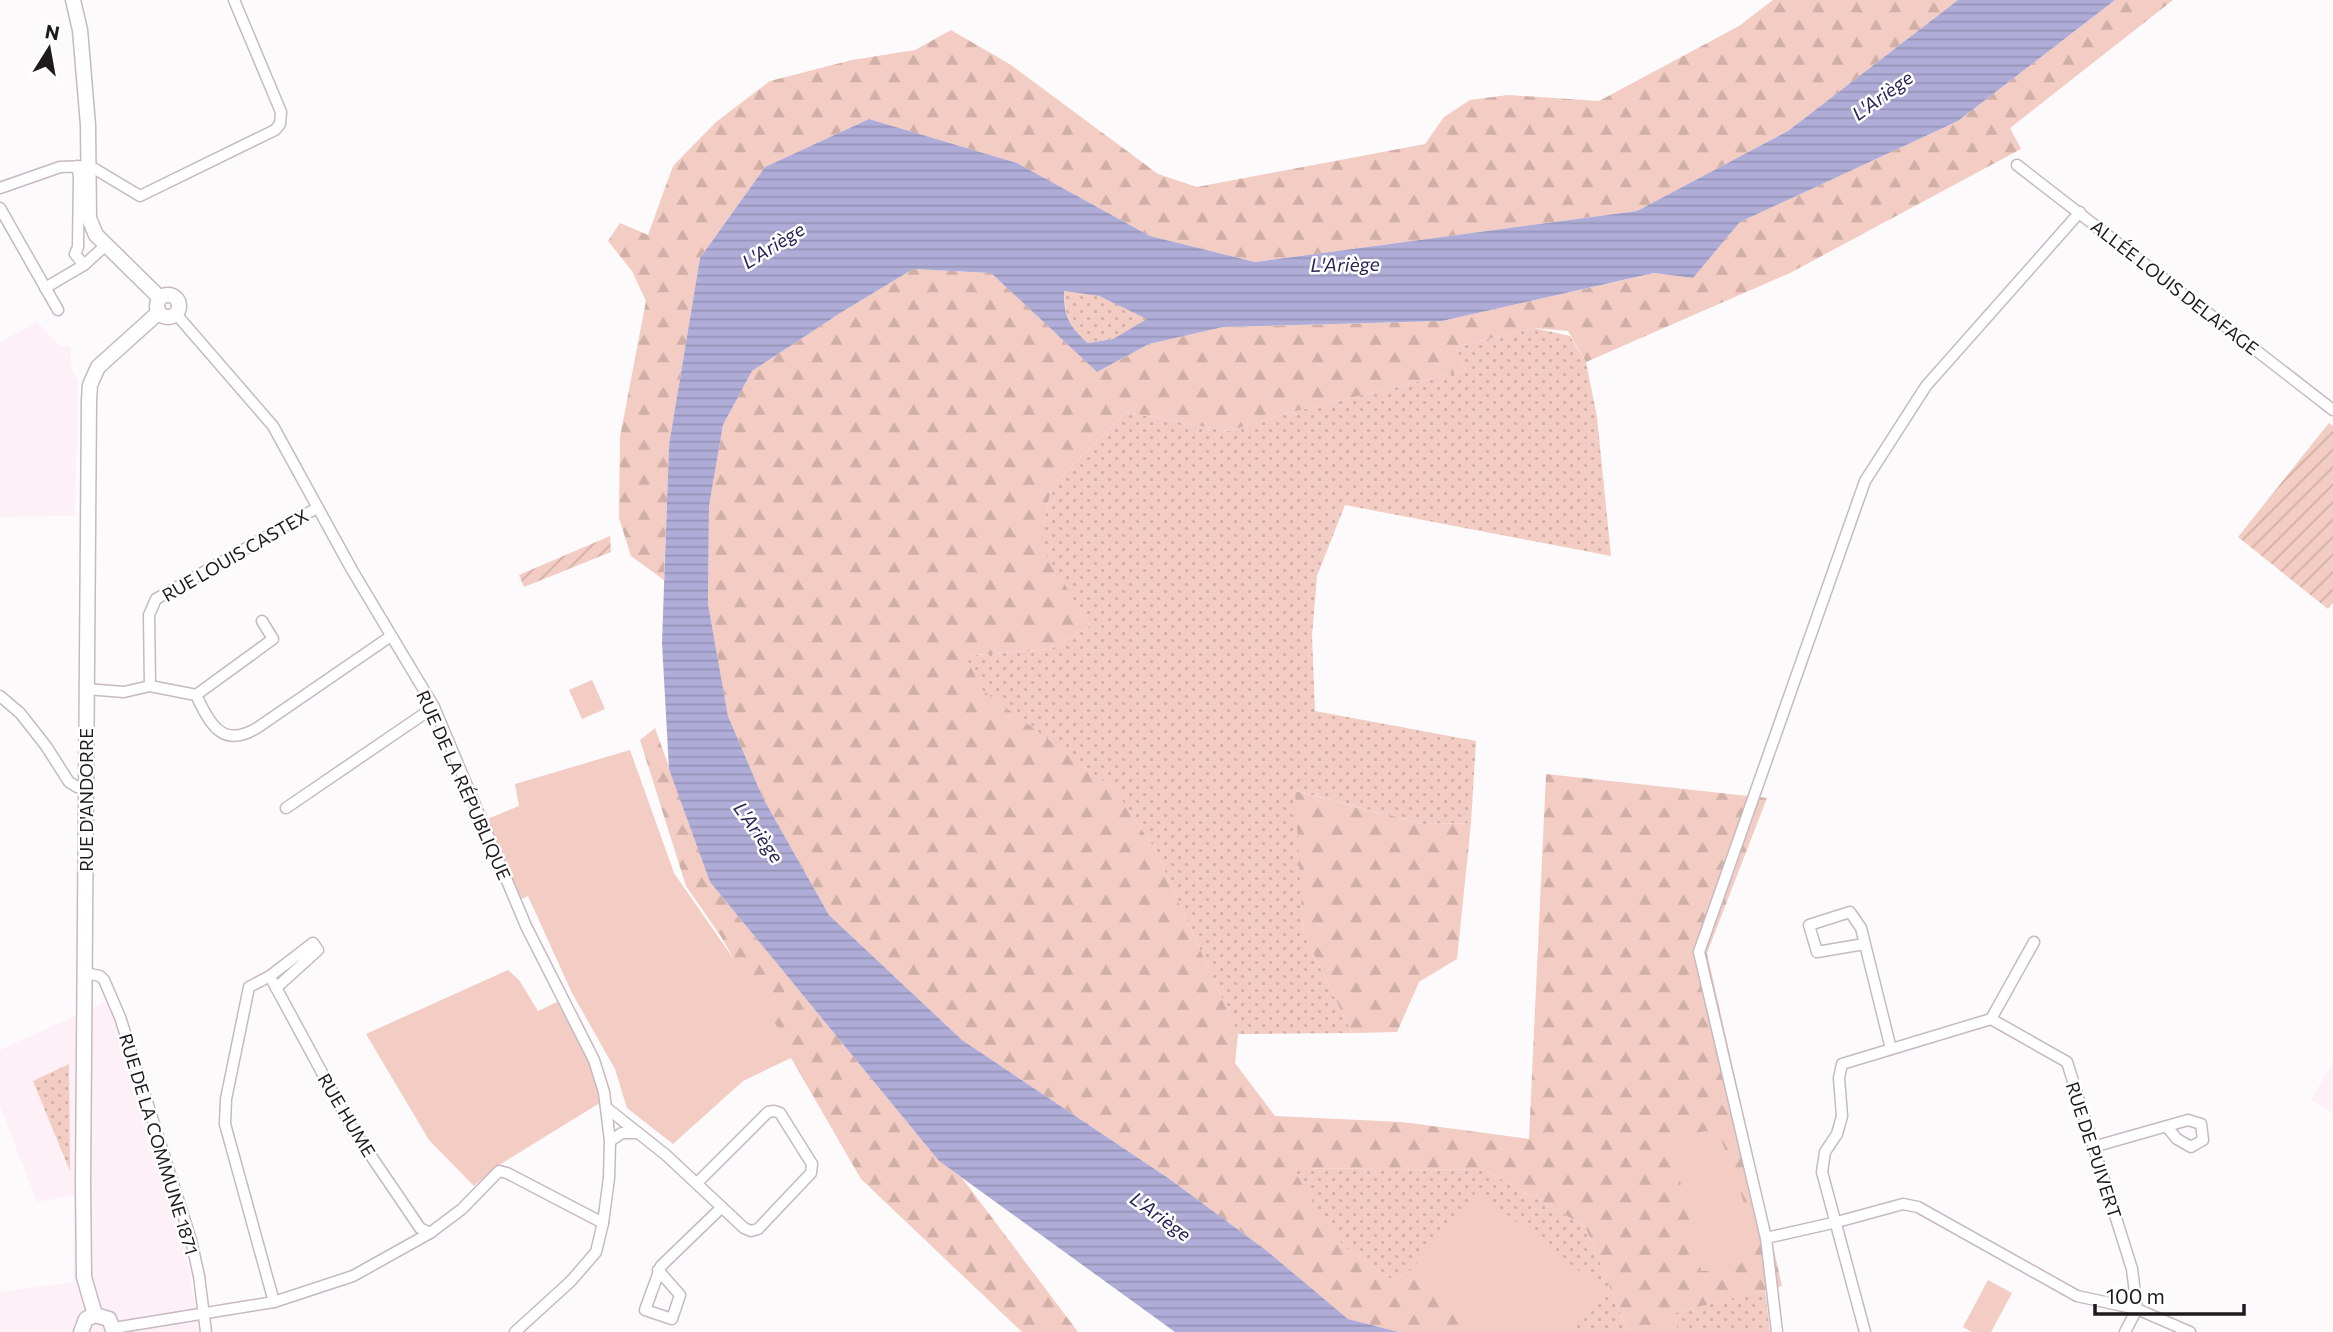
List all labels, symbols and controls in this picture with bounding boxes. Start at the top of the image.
north arrow [14,14,84,84]
text: N [43,19,62,44]
water label: L'Ariège [1847,65,1917,125]
street label: ALLÉE LOUIS DELAFAGE [2087,215,2263,359]
water label: L'Ariège [737,217,809,273]
water label: L'Ariège [1310,252,1380,276]
street label: RUE LOUIS CASTEX [158,504,312,606]
street label: RUE DE LA RÉPUBLIQUE [412,687,516,883]
street label: RUE D'ANDORRE [75,728,97,872]
water label: L'Ariège [729,797,789,867]
street label: RUE DE LA COMMUNE 1871 [115,1031,203,1257]
street label: RUE HUME [314,1069,380,1161]
street label: RUE DE PUIVERT [2062,1079,2126,1221]
water label: L'Ariège [1126,1186,1196,1246]
scale bar [2095,1272,2244,1316]
text: 100 m [2106,1283,2165,1308]

